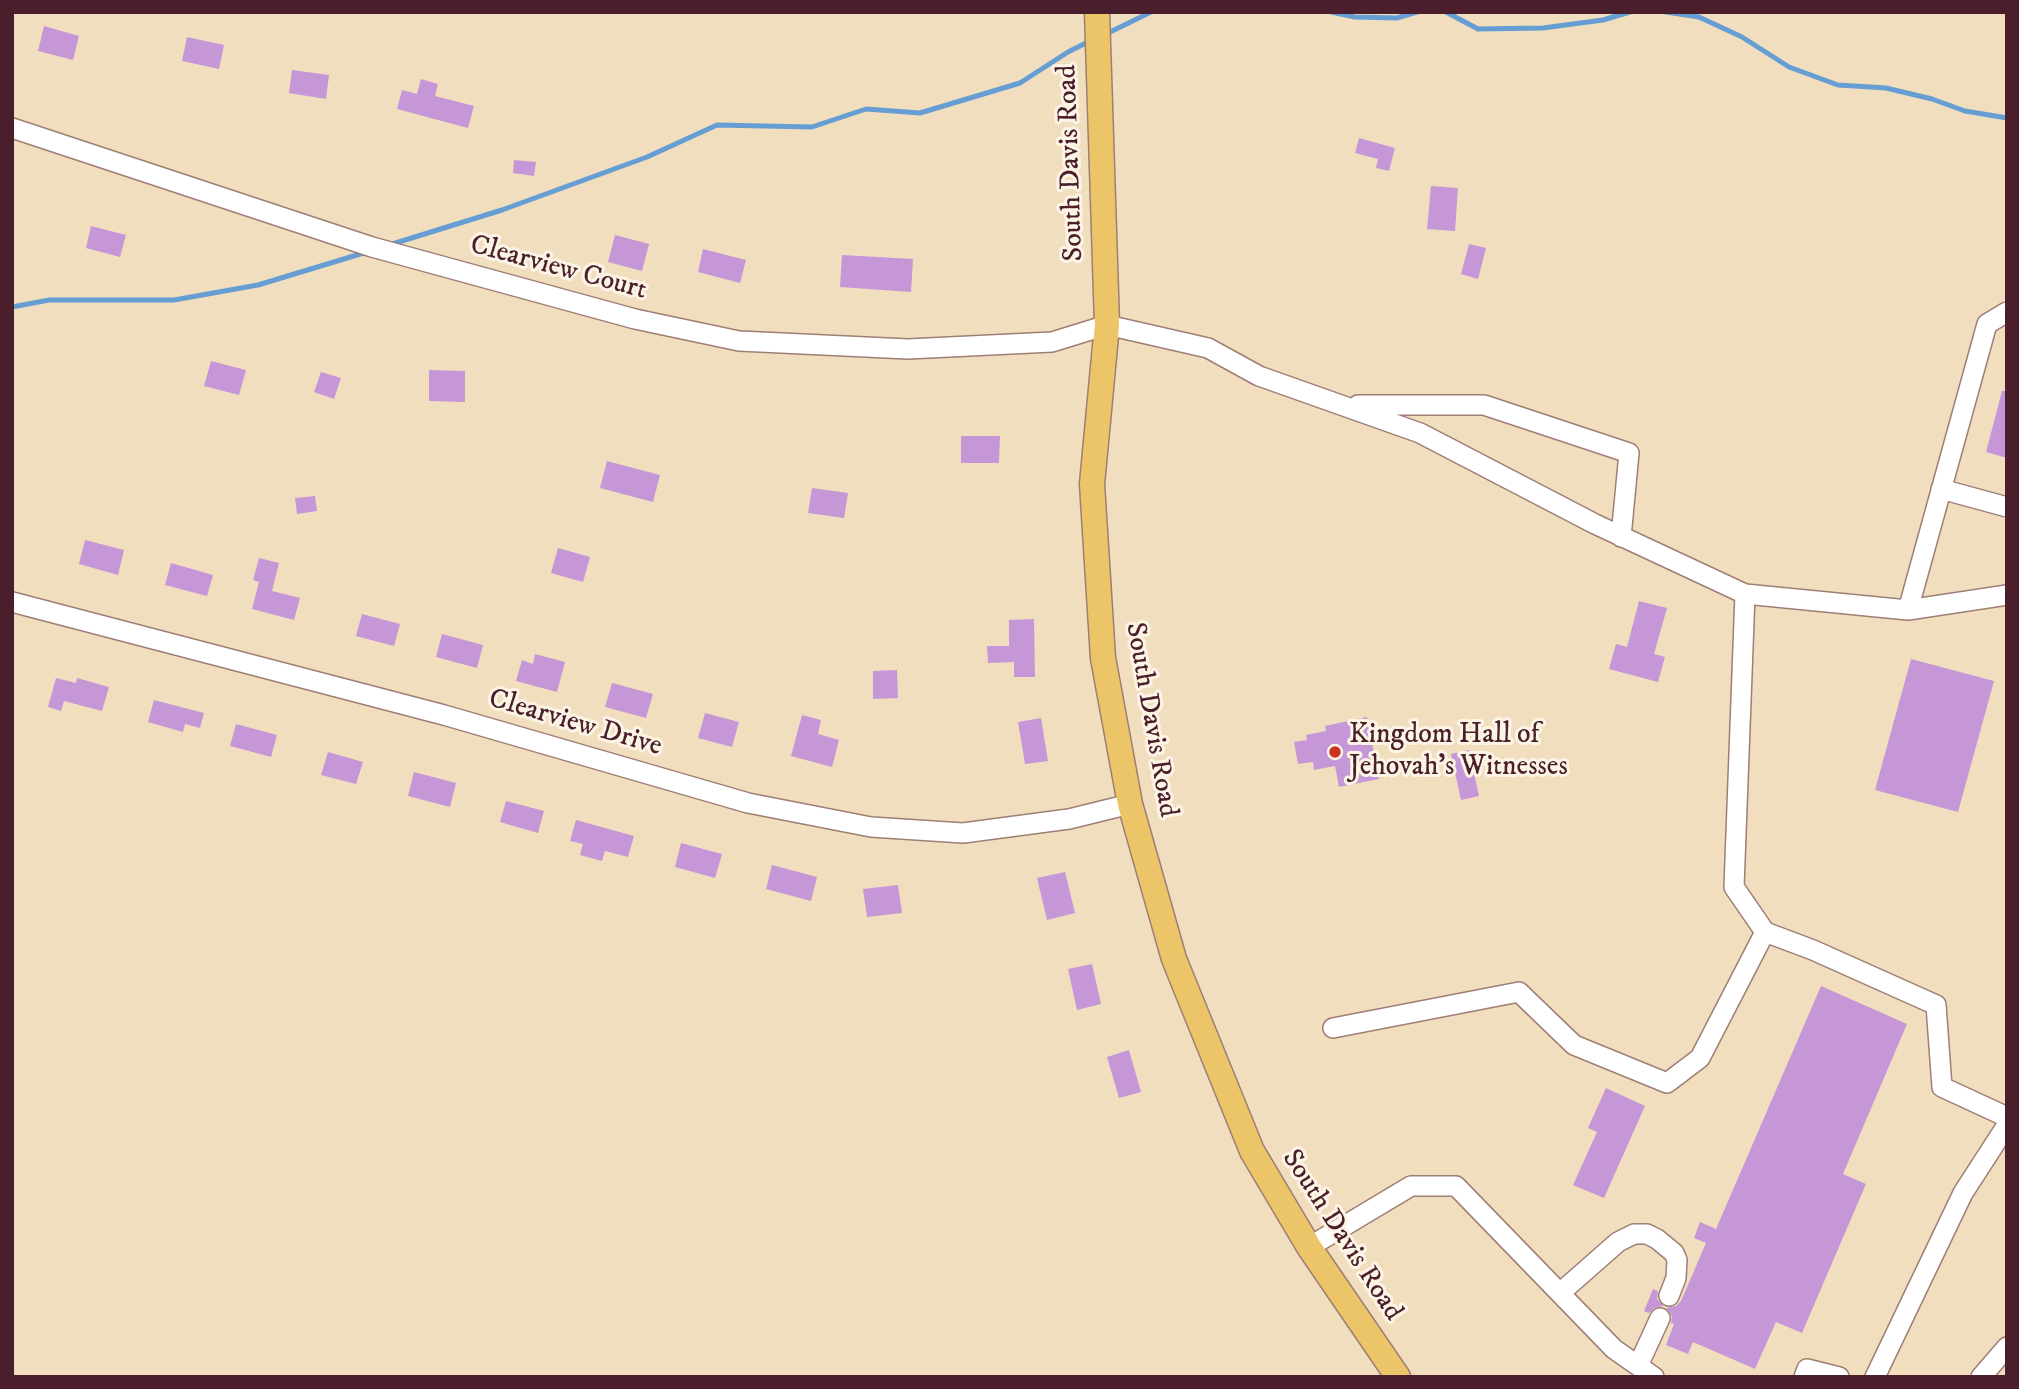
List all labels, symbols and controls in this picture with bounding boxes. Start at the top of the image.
street label: South Davis Road [1052,64,1092,262]
street label: Clearview Court [466,229,650,309]
street label: South Davis Road [1116,620,1184,820]
street label: Clearview Drive [485,683,665,765]
place label: Kingdom Hall of Jehovah’s Witnesses [1349,719,1568,785]
marker: Kingdom Hall of Jehovah’s Witnesses [1327,744,1343,760]
street label: South Davis Road [1273,1144,1409,1328]

